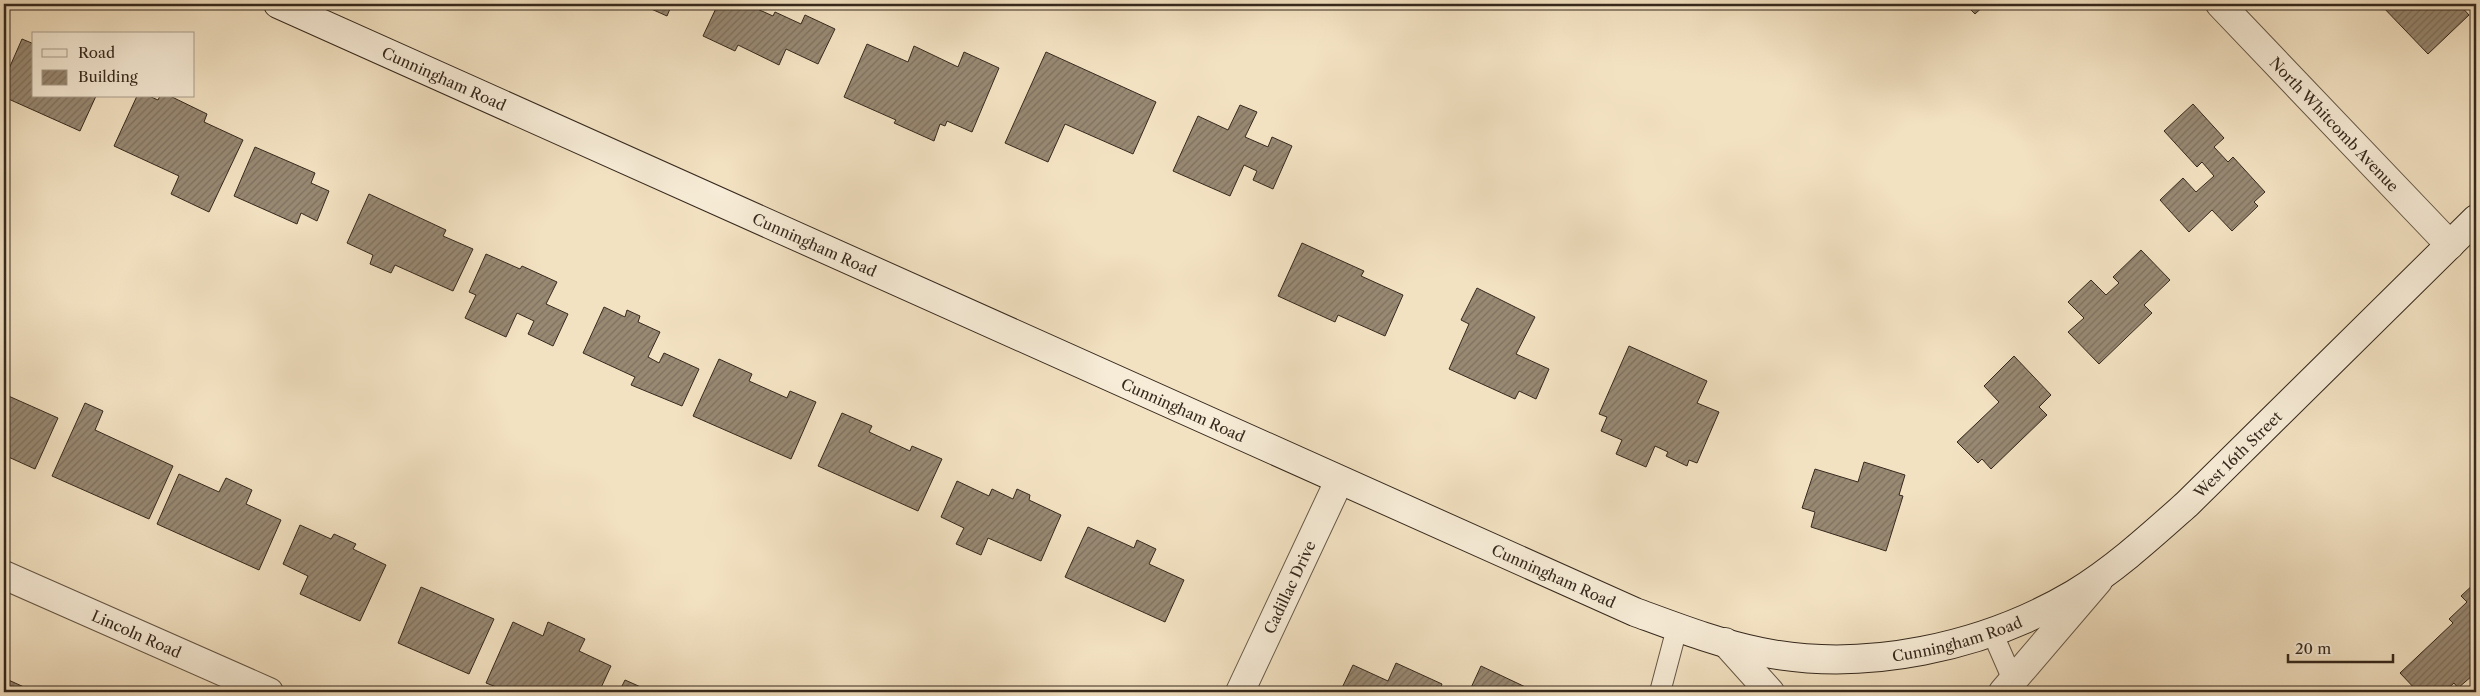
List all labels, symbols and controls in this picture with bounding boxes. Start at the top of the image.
legend [32,32,195,98]
street label: Cunningham Road [379,42,509,114]
text: Road [78,43,115,62]
street label: North Whitcomb Avenue [2266,53,2403,195]
text: Building [78,67,138,86]
street label: Cunningham Road [750,208,880,280]
street label: Cunningham Road [1118,374,1248,446]
street label: West 16th Street [2189,406,2286,502]
street label: Cadillac Drive [1259,537,1319,637]
street label: Cunningham Road [1489,540,1619,612]
street label: Lincoln Road [89,606,184,662]
street label: Cunningham Road [1891,612,2025,665]
scale bar [2288,631,2392,663]
text: 20 m [2295,639,2331,658]

